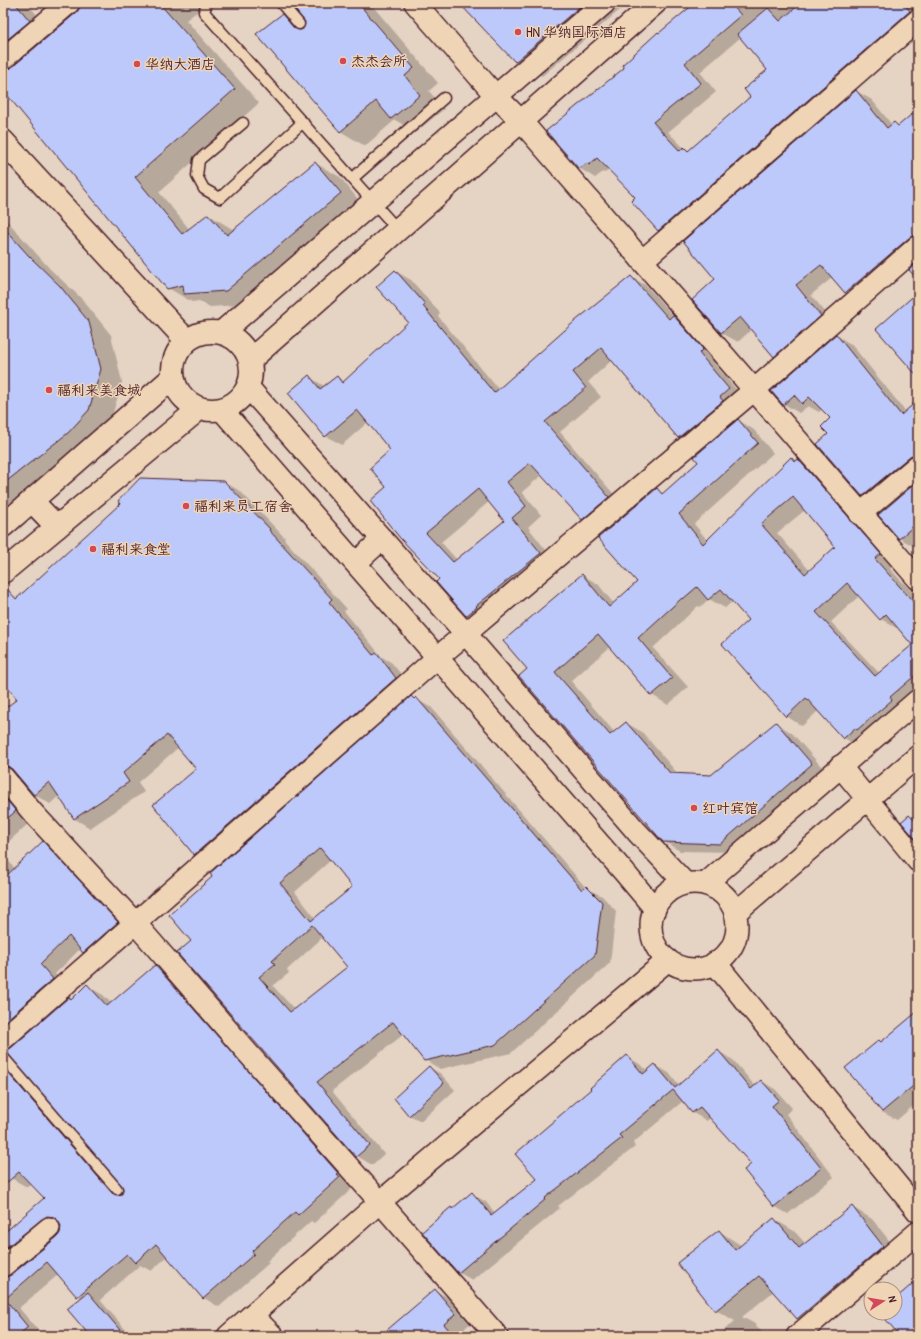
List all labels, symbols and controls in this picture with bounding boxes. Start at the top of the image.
place label: HN 华纳国际酒店 [526,22,627,41]
marker: HN 华纳国际酒店 [513,27,523,37]
place label: 杰杰会所 [351,51,407,70]
place label: 华纳大酒店 [145,54,215,73]
marker: 杰杰会所 [338,56,348,66]
marker: 华纳大酒店 [132,59,142,69]
place label: 福利来美食城 [57,380,141,399]
marker: 福利来美食城 [44,385,54,395]
place label: 福利来员工宿舍 [194,496,292,515]
marker: 福利来员工宿舍 [181,501,191,511]
place label: 福利来食堂 [101,539,171,558]
marker: 福利来食堂 [88,544,98,554]
place label: 红叶宾馆 [702,798,758,817]
marker: 红叶宾馆 [689,803,699,813]
north arrow [863,1281,903,1321]
text: N [885,1295,900,1303]

